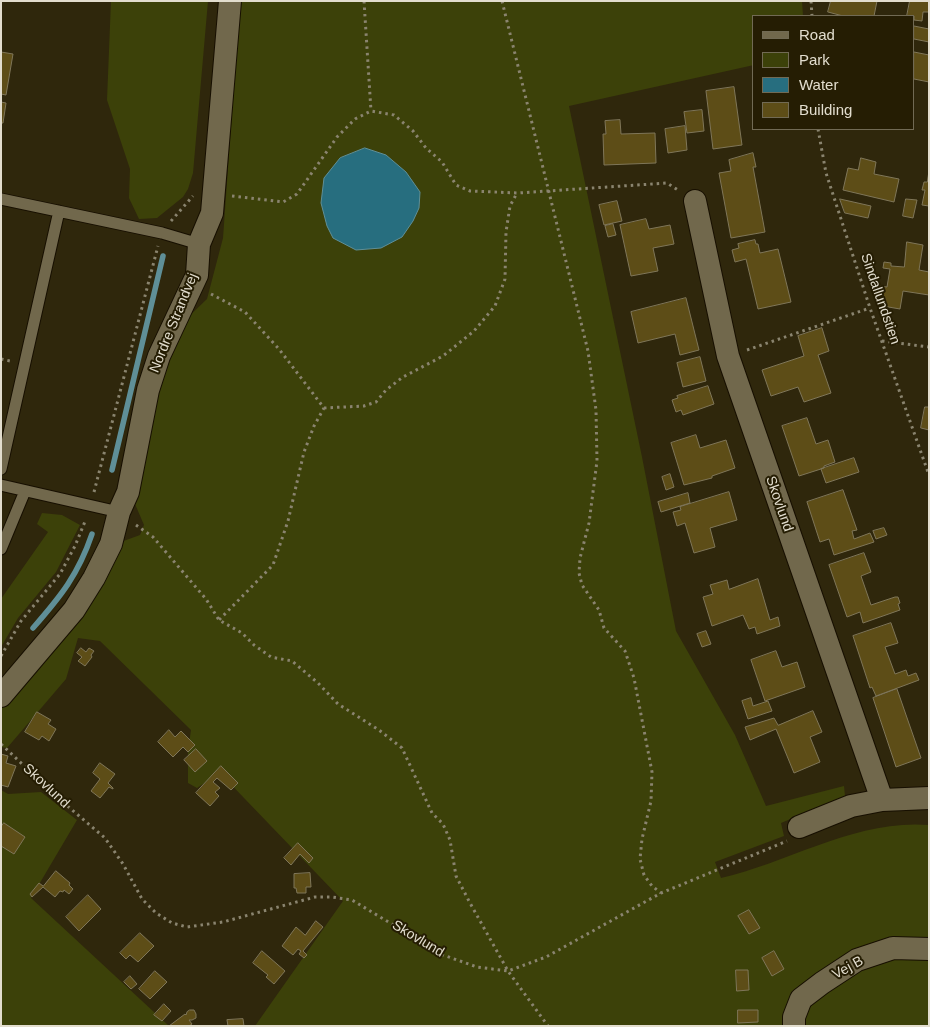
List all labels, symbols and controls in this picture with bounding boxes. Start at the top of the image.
legend [752,15,915,130]
text: Road [799,26,835,43]
text: Park [799,51,830,68]
text: Water [799,76,838,93]
text: Building [799,101,852,118]
street label: Sindallundstien [857,251,903,347]
street label: Nordre Strandvej [146,271,202,375]
street label: Skovlund [762,474,796,534]
street label: Skovlund [19,760,73,812]
street label: Skovlund [389,917,447,961]
street label: Vej B [830,953,866,983]

